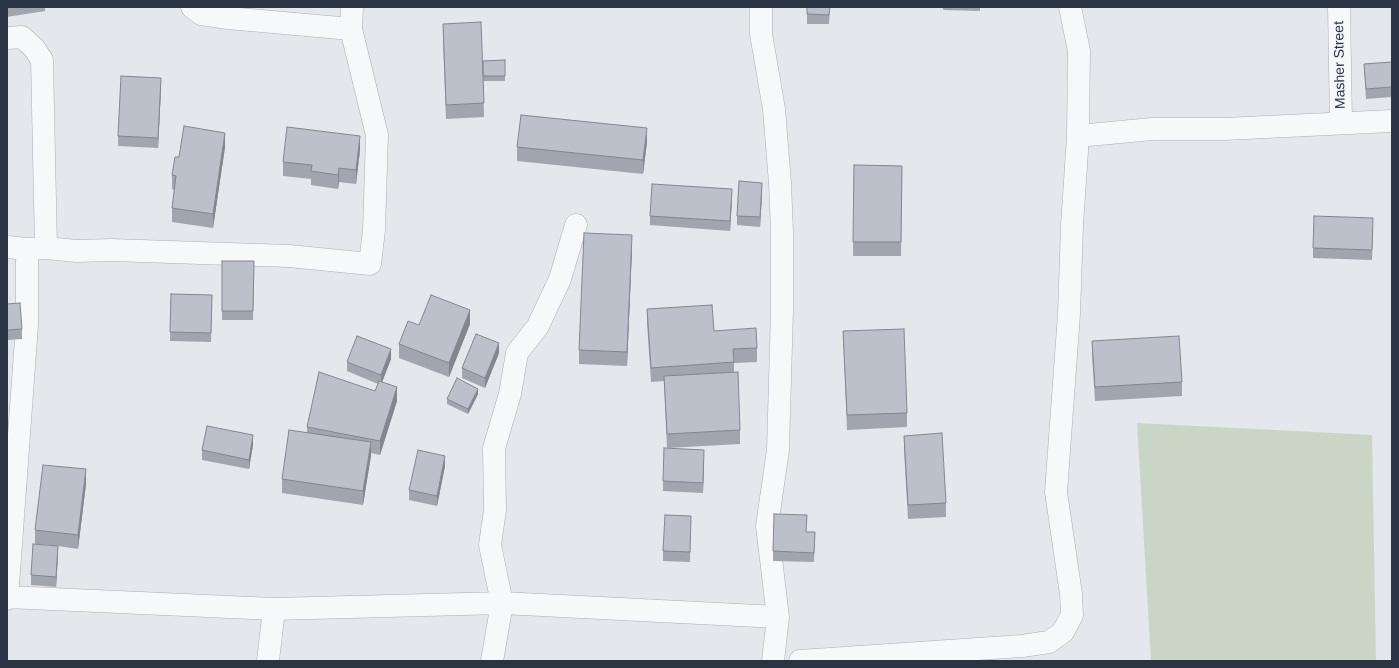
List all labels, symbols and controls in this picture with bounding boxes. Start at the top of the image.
street label: Masher Street [1331,21,1349,109]

